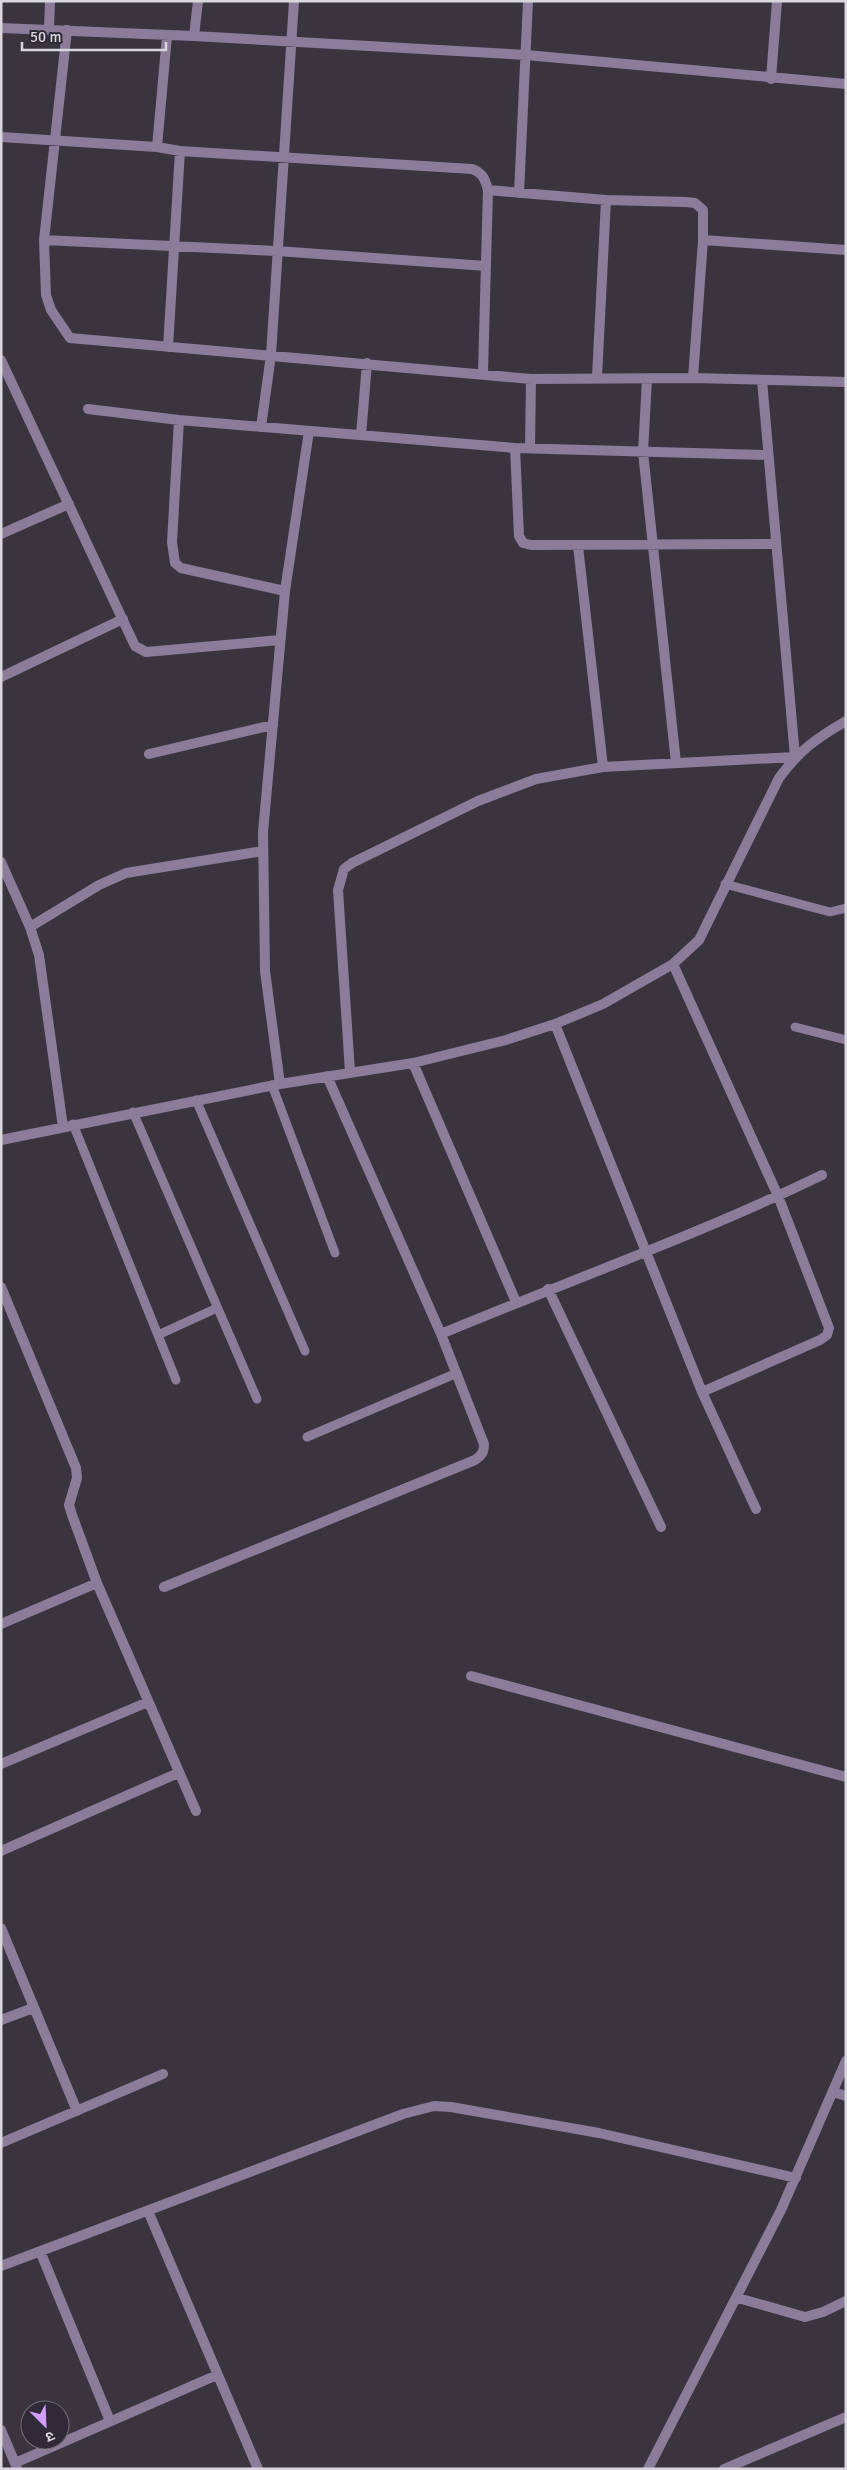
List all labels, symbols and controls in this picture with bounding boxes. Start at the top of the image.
scale bar [22,20,166,52]
text: 50 m [30,28,61,46]
north arrow [20,2400,70,2450]
text: उ [42,2427,57,2446]

